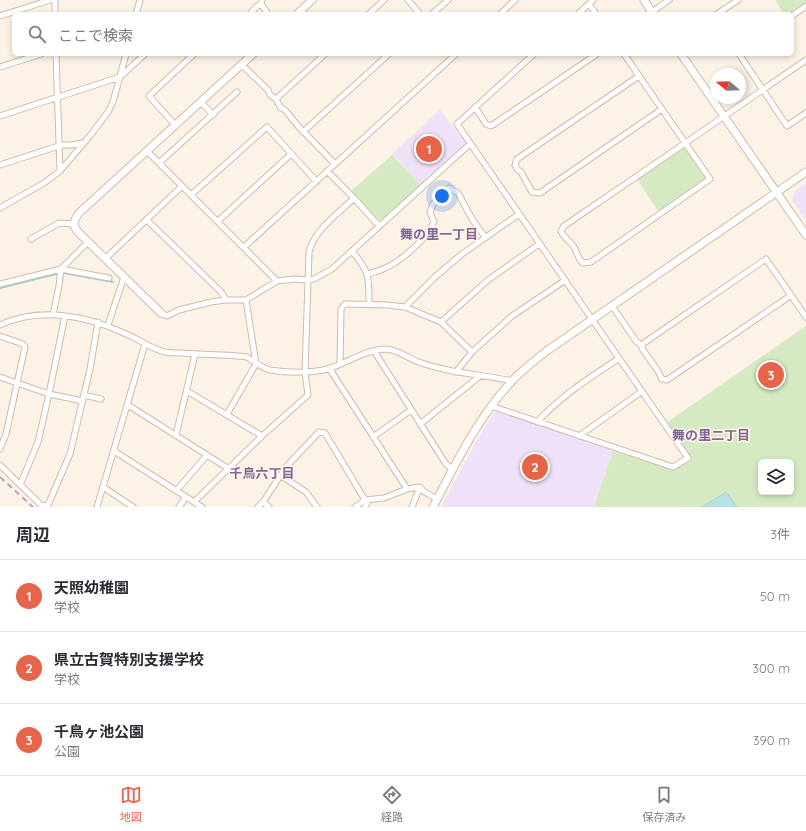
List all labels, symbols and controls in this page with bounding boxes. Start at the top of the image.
search box [12,12,794,56]
icon: search [26,23,48,45]
text: ここで検索 [58,26,133,45]
north arrow [710,68,746,104]
pin: 1 [416,134,442,164]
your location [432,186,452,206]
district label: 舞の里一丁目 [400,226,478,242]
pin: 3 [758,360,784,390]
district label: 舞の里二丁目 [672,427,750,443]
pin: 2 [522,452,548,482]
map controls [758,459,794,495]
button: layers [758,459,794,495]
district label: 千鳥六丁目 [229,465,295,481]
text: 周辺 [16,524,50,545]
text: 3件 [770,526,790,542]
text: 天照幼稚園 [54,578,129,597]
text: 1 [26,588,32,604]
text: 50 m [760,588,790,604]
text: 学校 [54,599,80,615]
text: 県立古賀特別支援学校 [54,650,204,669]
text: 2 [25,660,33,676]
text: 300 m [752,660,790,676]
text: 学校 [54,671,80,687]
text: 千鳥ヶ池公園 [54,722,144,741]
text: 3 [26,732,32,748]
text: 390 m [753,732,790,748]
text: 公園 [54,743,80,759]
tab: 地図 [120,784,142,824]
tab: 経路 [381,784,403,824]
tab: 保存済み [642,784,686,824]

